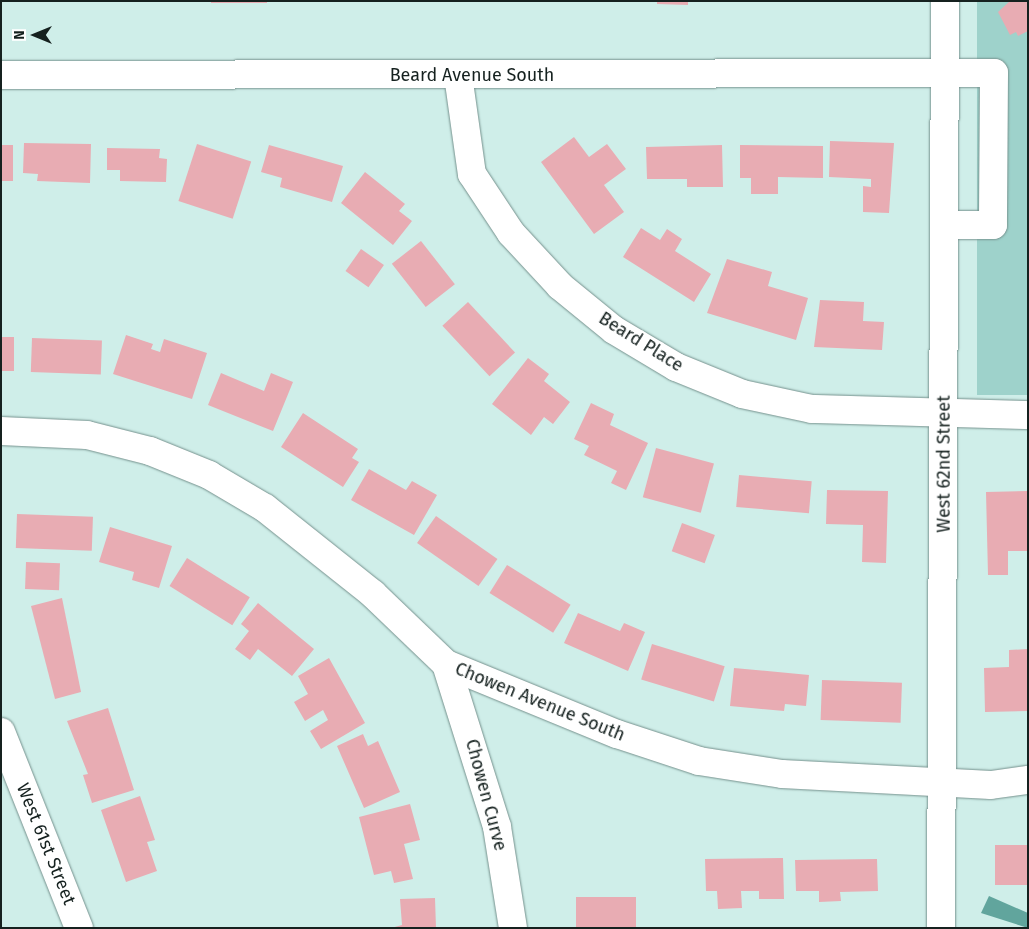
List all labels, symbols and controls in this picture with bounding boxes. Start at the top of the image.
north arrow [10,10,60,60]
text: N [11,30,28,40]
street label: Beard Avenue South [390,64,554,86]
street label: Beard Place [595,308,687,376]
street label: West 62nd Street [933,395,955,533]
street label: Chowen Avenue South [452,658,628,746]
street label: Chowen Curve [461,737,511,853]
street label: West 61st Street [12,780,80,908]

